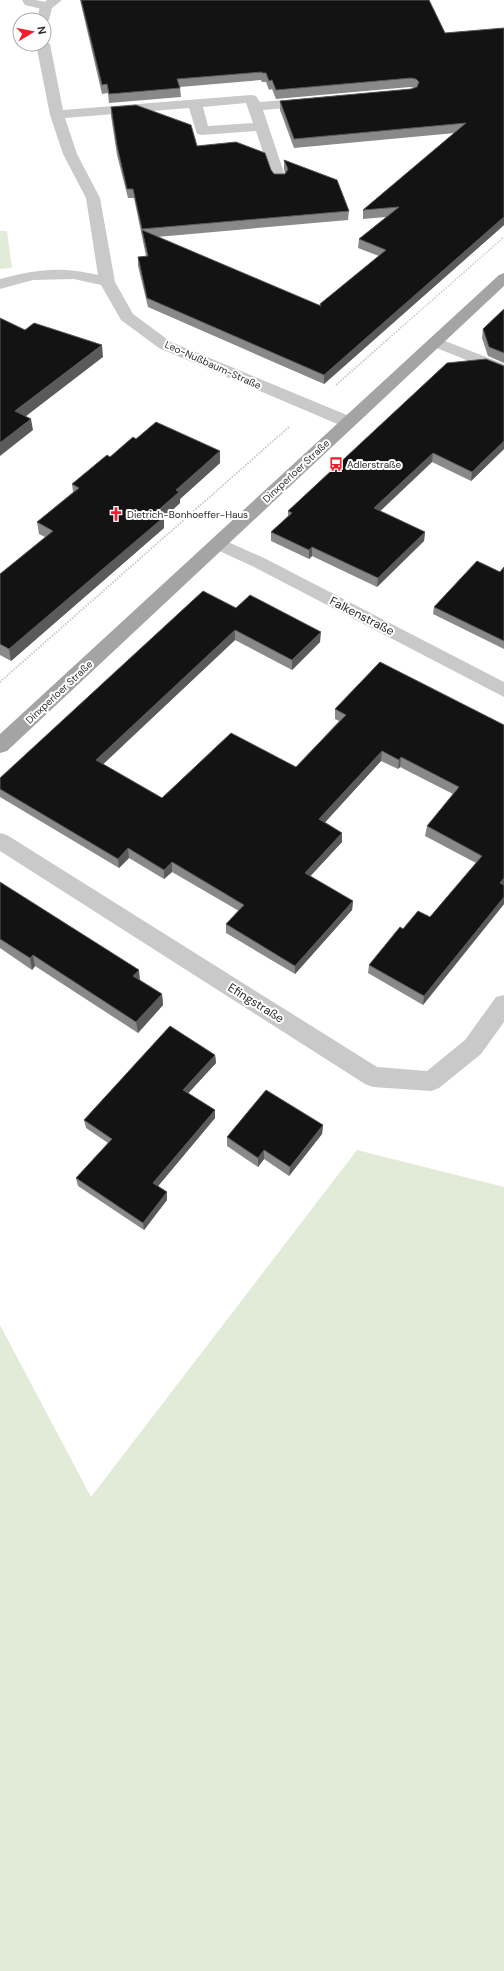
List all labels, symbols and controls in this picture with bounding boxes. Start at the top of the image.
north arrow [12,12,52,52]
text: N [34,25,49,35]
street label: Leo-Nußbaum-Straße [163,338,263,392]
street label: Dinxperloer Straße [260,436,332,505]
bus stop icon: Adlerstraße [328,456,344,472]
place label: Adlerstraße [347,458,402,471]
church icon: Dietrich-Bonhoeffer-Haus [108,506,124,522]
place label: Dietrich-Bonhoeffer-Haus [127,508,248,521]
street label: Falkenstraße [327,593,397,639]
street label: Dinxperloer Straße [23,657,95,726]
street label: Efingstraße [225,979,287,1027]

